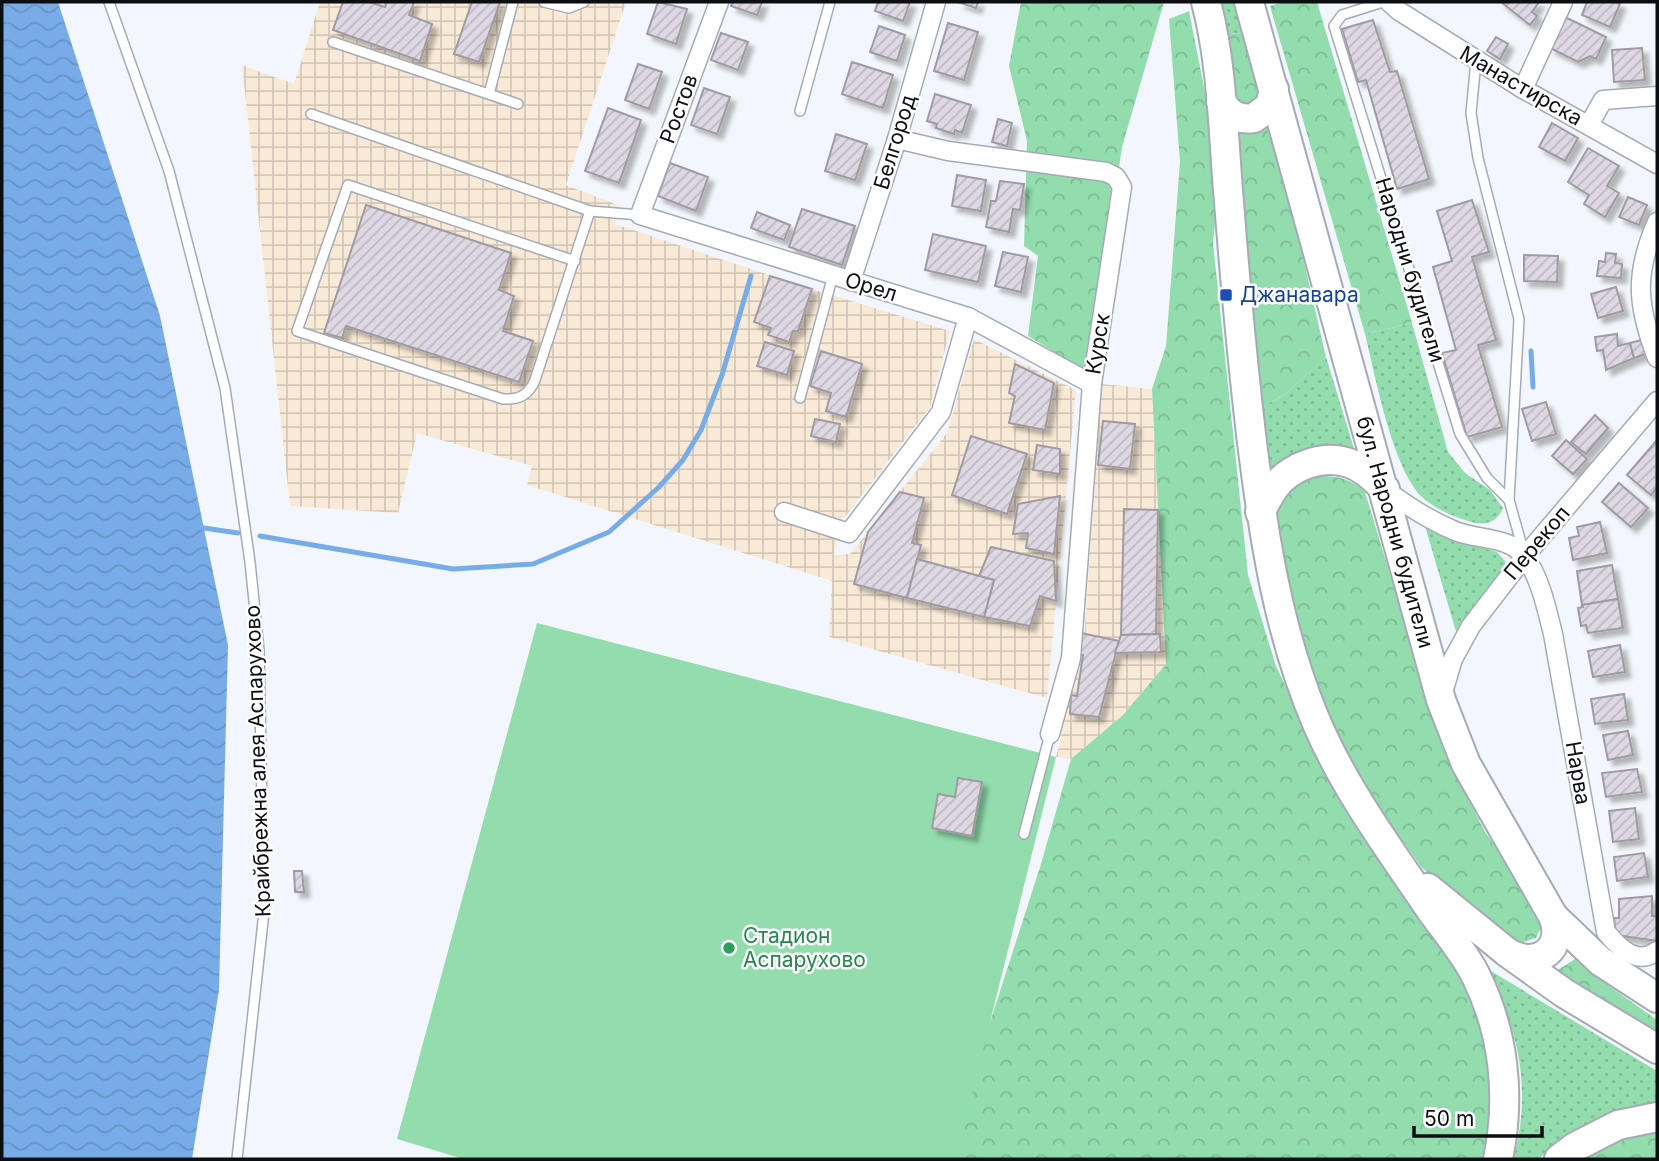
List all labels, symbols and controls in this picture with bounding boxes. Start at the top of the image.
street label: Манастирска [1455,40,1587,131]
street label: Ростов [655,71,703,147]
street label: Белгород [868,91,921,192]
street label: Народни будители [1370,174,1450,365]
street label: Орел [842,267,900,306]
place label: Джанавара [1240,282,1359,307]
marker: Джанавара [1218,287,1234,303]
street label: Курск [1080,311,1115,376]
street label: бул. Народни будители [1352,413,1439,651]
street label: Перекоп [1498,501,1575,585]
street label: Крайбрежна алея Аспарухово [240,605,275,917]
street label: Нарва [1561,739,1596,807]
place label: Стадион Аспарухово [743,923,866,972]
marker: Стадион Аспарухово [721,940,737,956]
scale bar [1414,1094,1542,1138]
text: 50 m [1424,1106,1474,1131]

